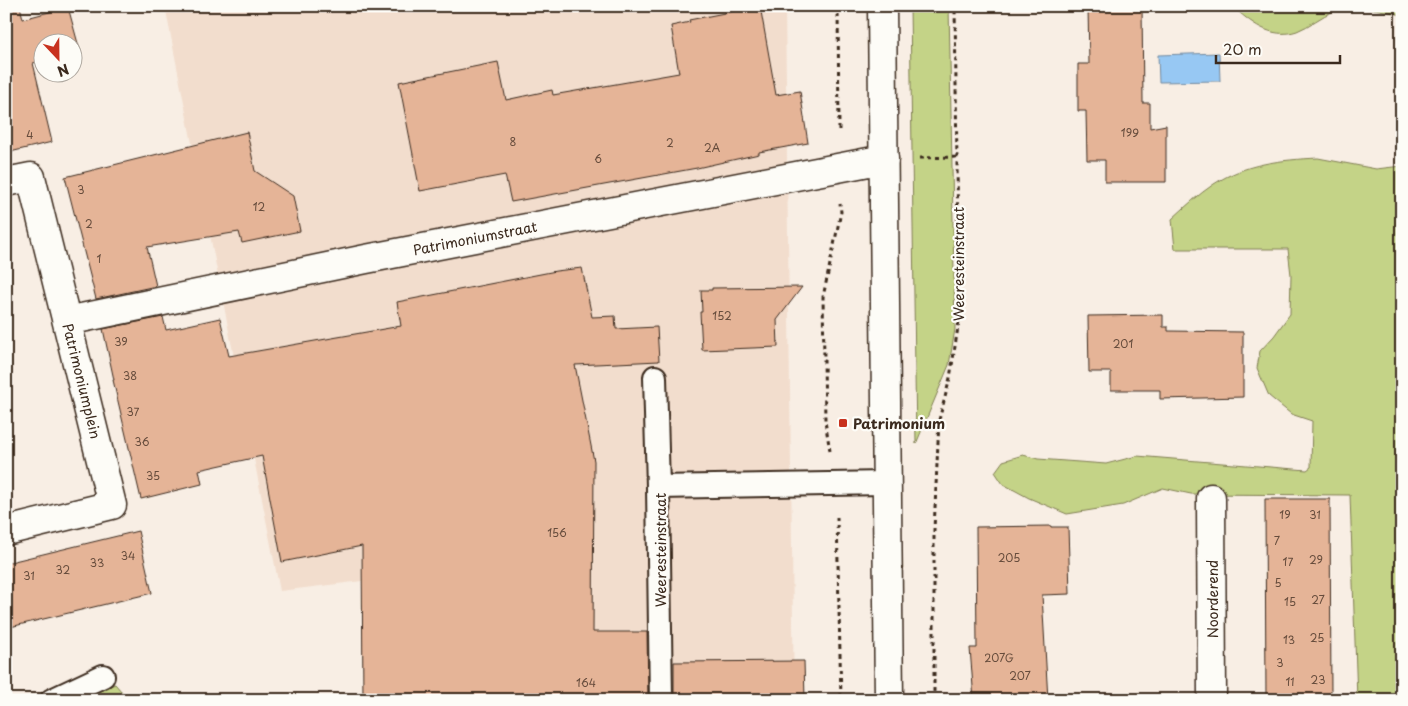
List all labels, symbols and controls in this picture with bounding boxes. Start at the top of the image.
north arrow [32,32,82,82]
scale bar [1216,32,1339,64]
text: 20 m [1223,37,1262,60]
text: N [54,59,72,82]
house number: 199 [1121,124,1139,141]
house number: 4 [26,126,34,143]
house number: 8 [510,133,517,150]
house number: 2 [666,134,674,151]
house number: 2A [704,139,721,156]
house number: 6 [594,150,602,167]
house number: 3 [77,181,85,198]
house number: 12 [253,198,266,215]
street label: Weeresteinstraat [948,207,969,321]
house number: 2 [85,215,93,232]
street label: Patrimoniumstraat [411,216,539,260]
house number: 1 [97,250,102,267]
house number: 152 [712,307,732,324]
street label: Patrimoniumplein [58,321,106,441]
house number: 39 [114,333,128,350]
house number: 201 [1113,335,1133,352]
house number: 38 [123,367,137,384]
house number: 37 [127,403,140,420]
place label: Patrimonium [853,413,945,434]
marker: Patrimonium [837,417,849,429]
house number: 36 [135,433,150,450]
house number: 35 [146,467,160,484]
street label: Weeresteinstraat [650,493,671,607]
house number: 19 [1279,506,1291,523]
house number: 31 [1309,506,1321,523]
house number: 156 [547,524,567,541]
house number: 7 [1274,532,1280,549]
house number: 34 [121,547,135,564]
house number: 205 [998,549,1020,566]
house number: 29 [1309,551,1323,568]
house number: 17 [1283,553,1294,570]
house number: 33 [90,554,104,571]
street label: Noorderend [1202,560,1223,638]
house number: 32 [56,561,71,578]
house number: 31 [23,567,35,584]
house number: 5 [1274,574,1282,591]
house number: 27 [1311,591,1325,608]
house number: 15 [1284,593,1296,610]
house number: 25 [1310,629,1324,646]
house number: 13 [1283,631,1295,648]
house number: 207G [984,649,1014,666]
house number: 3 [1276,654,1284,671]
house number: 207 [1009,667,1031,684]
house number: 23 [1311,671,1325,688]
house number: 11 [1285,673,1295,690]
house number: 164 [576,674,596,691]

